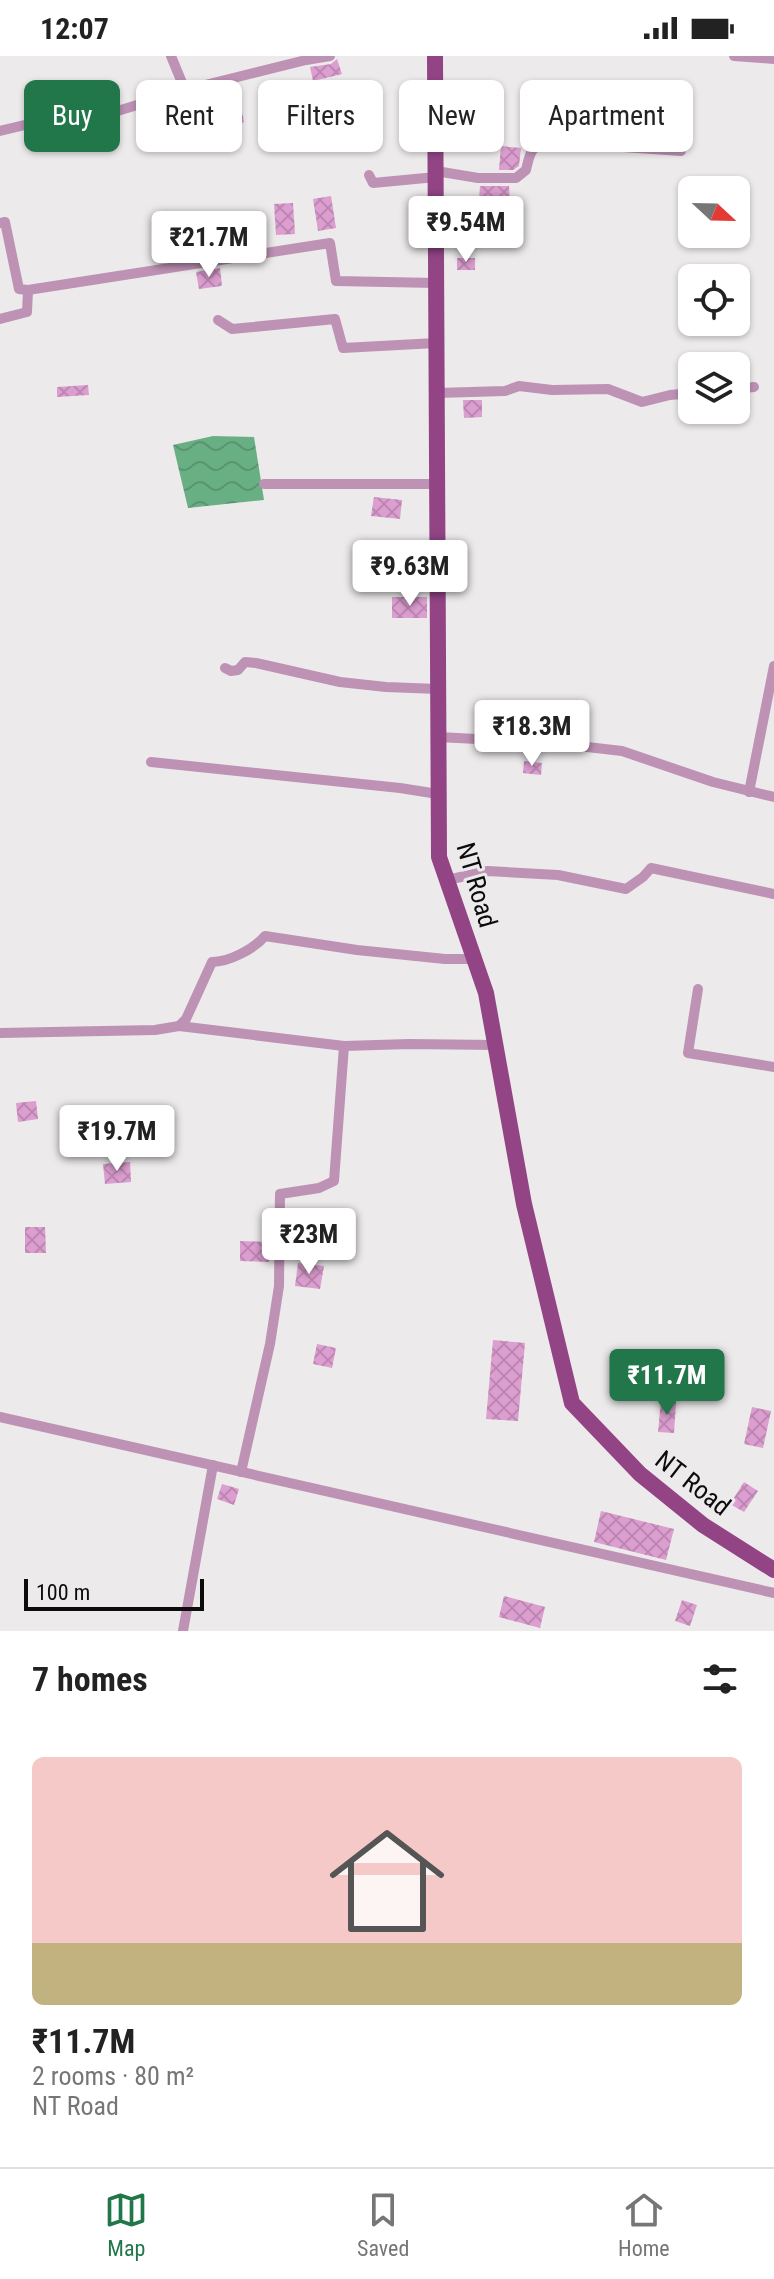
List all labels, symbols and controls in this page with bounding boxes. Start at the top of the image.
text: 12:07 [40,11,109,46]
chip: Buy [24,80,120,152]
chip: Rent [136,80,242,152]
chip: Filters [258,80,383,152]
chip: New [399,80,504,152]
chip: Apartment [520,80,693,152]
north arrow [678,176,750,248]
map controls [678,176,750,424]
pin: ₹9.54M [401,196,531,264]
text: ₹9.54M [427,207,506,237]
pin: ₹21.7M [144,211,274,279]
text: ₹21.7M [170,222,249,252]
button: locate [678,264,750,336]
button: layers [678,352,750,424]
pin: ₹9.63M [345,540,475,608]
text: ₹9.63M [371,551,450,581]
pin: ₹18.3M [467,700,597,768]
text: ₹18.3M [493,711,572,741]
street label: NT Road [451,839,503,931]
pin: ₹19.7M [52,1105,182,1173]
text: ₹19.7M [78,1116,157,1146]
pin: ₹23M [262,1208,356,1276]
text: ₹23M [280,1219,338,1249]
pin: ₹11.7M [602,1349,732,1417]
text: ₹11.7M [628,1360,707,1390]
street label: NT Road [650,1444,736,1522]
scale bar [24,1575,204,1611]
text: 100 m [36,1580,90,1605]
icon: filters [698,1657,742,1701]
text: 7 homes [32,1659,148,1699]
icon: home [315,1809,459,1953]
text: ₹11.7M [32,2021,135,2061]
text: 2 rooms · 80 m² [32,2061,194,2091]
text: NT Road [32,2091,119,2121]
tab: Map [104,2188,148,2261]
tab: Saved [357,2188,409,2261]
tab: Home [618,2188,670,2261]

